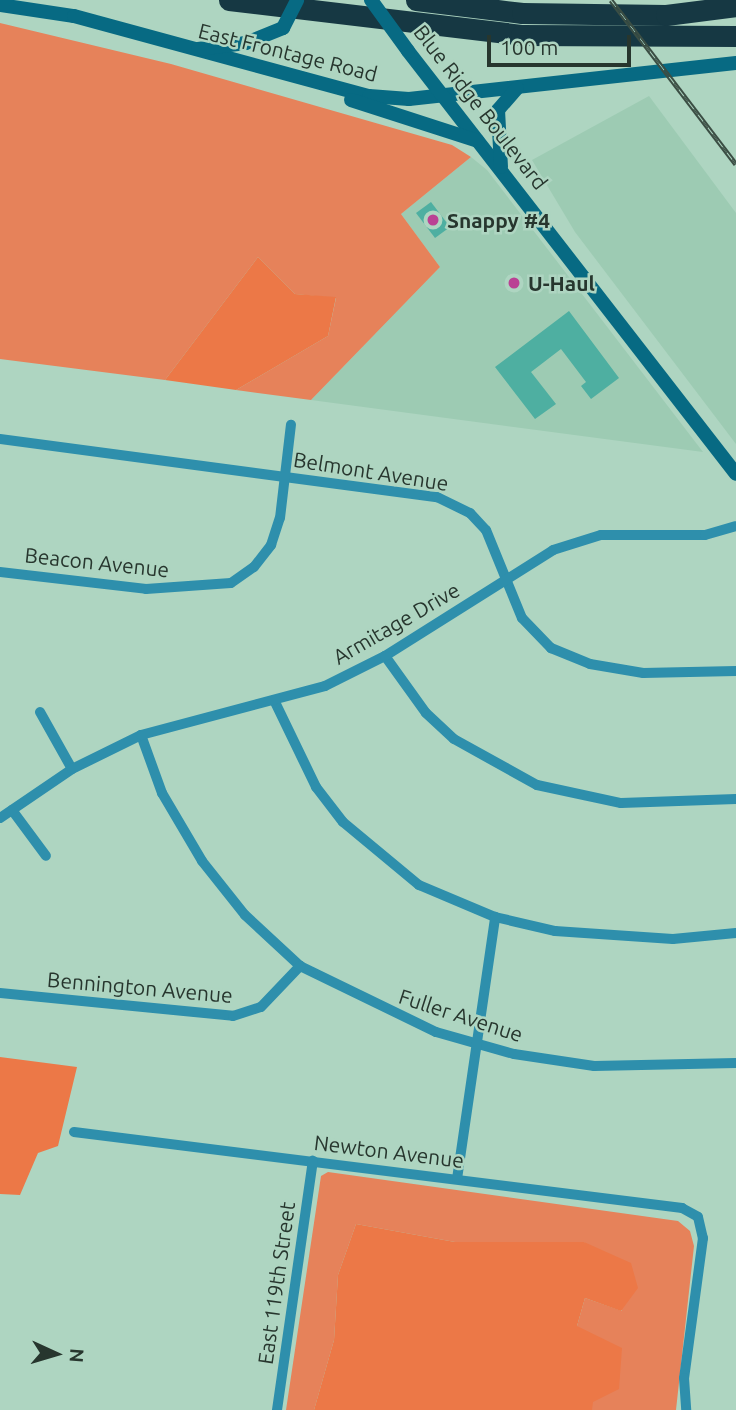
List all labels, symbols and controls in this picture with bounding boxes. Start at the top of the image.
street label: East Frontage Road [196,18,380,86]
street label: Blue Ridge Boulevard [409,20,553,194]
scale bar [491,21,634,65]
text: 100 m [500,35,558,59]
place label: Snappy #4 [447,207,550,233]
marker: Snappy #4 [425,212,441,228]
place label: U-Haul [528,270,595,296]
marker: U-Haul [506,275,522,291]
street label: Belmont Avenue [292,446,450,496]
street label: Beacon Avenue [23,542,171,582]
street label: Armitage Drive [328,577,464,669]
street label: Bennington Avenue [46,966,234,1008]
street label: Fuller Avenue [396,983,526,1047]
street label: Newton Avenue [313,1129,465,1173]
street label: East 119th Street [252,1200,300,1366]
north arrow [21,1319,91,1389]
text: N [65,1348,88,1363]

